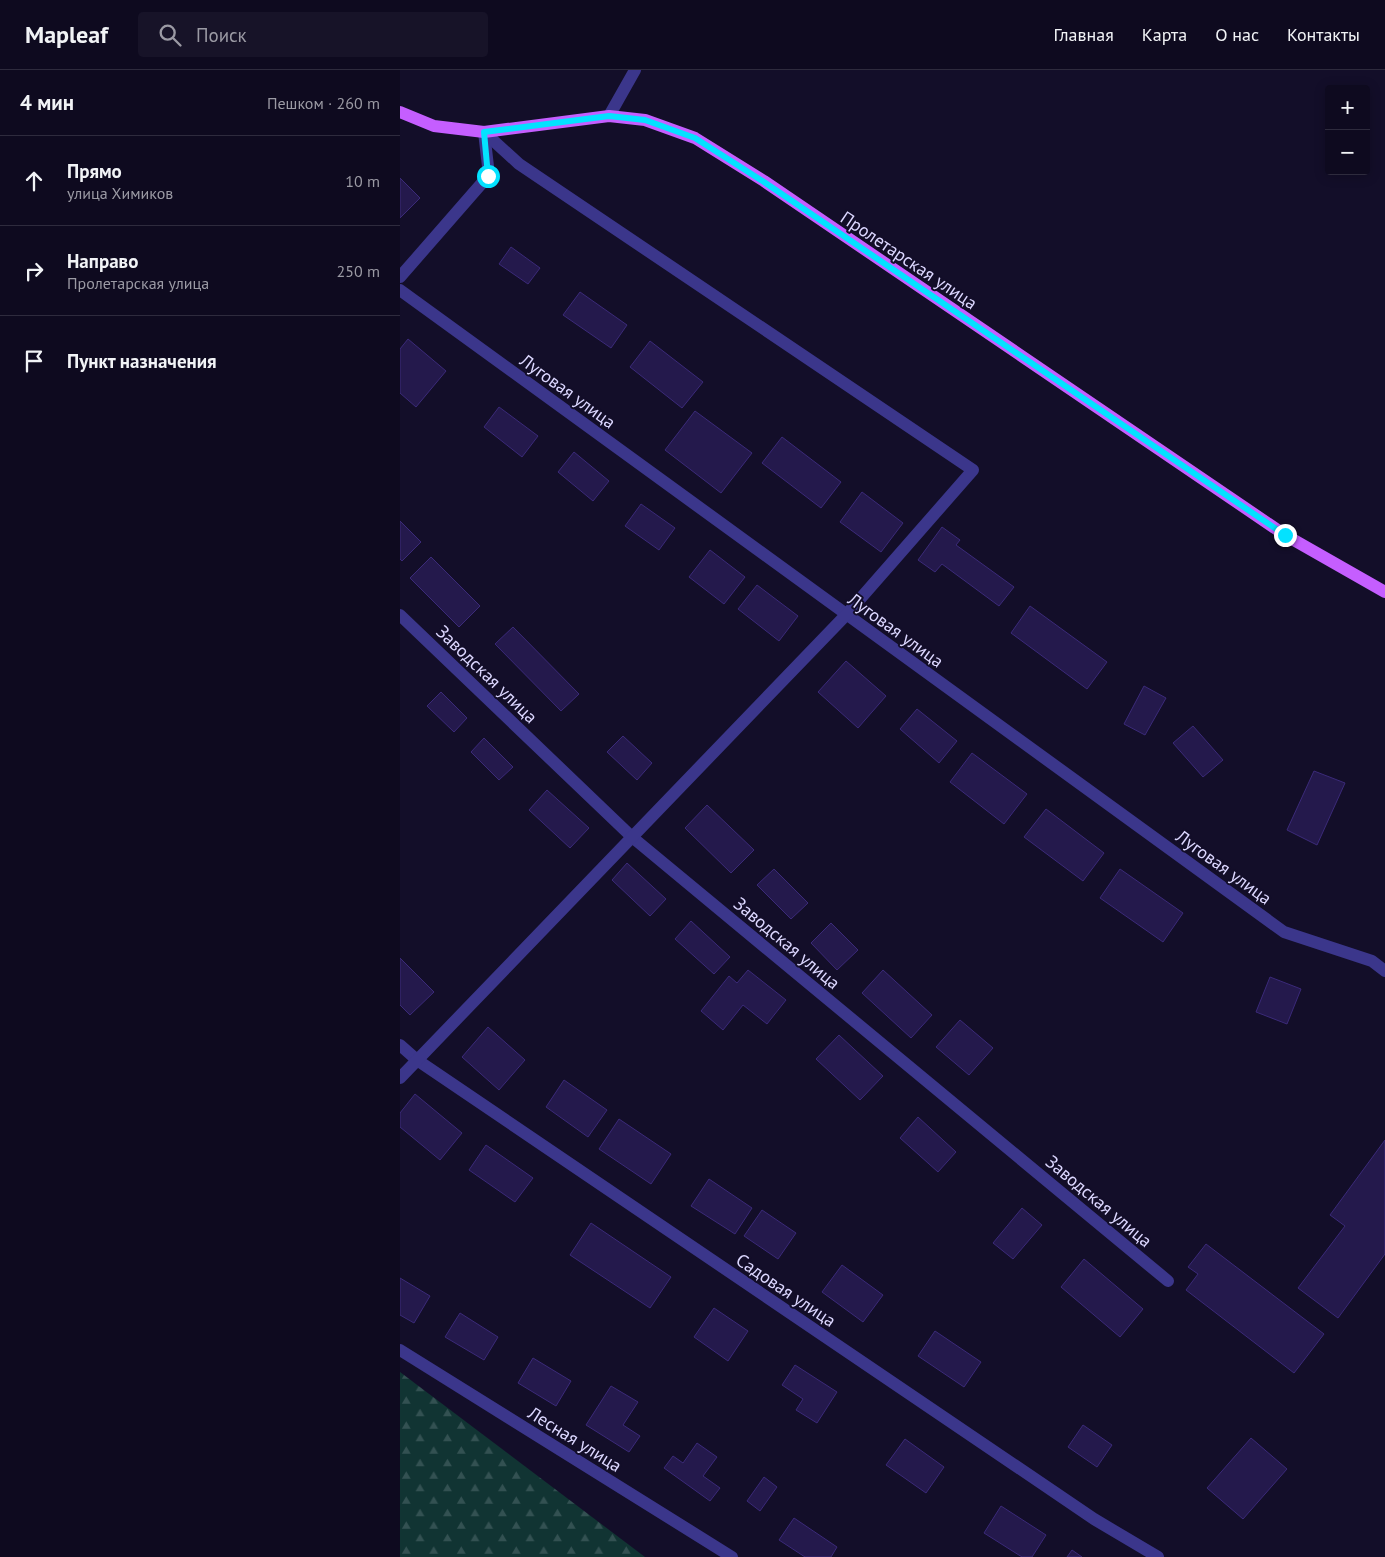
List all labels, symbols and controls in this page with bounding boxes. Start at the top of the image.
search box [138,12,488,57]
text: Mapleaf [25,19,108,50]
icon: search [156,21,184,49]
text: Поиск [196,23,247,47]
text: Главная [1053,23,1114,46]
text: Карта [1142,23,1187,46]
text: О нас [1215,23,1259,46]
text: Контакты [1287,23,1360,46]
map controls [1325,85,1370,175]
button: + [1325,85,1370,130]
text: 4 мин [20,89,74,116]
text: Пешком · 260 m [267,93,380,113]
button: − [1325,130,1370,175]
text: Прямо [67,159,122,183]
route start [477,165,500,188]
icon: ahead [20,167,48,195]
text: 10 m [345,171,380,191]
text: улица Химиков [67,183,173,203]
street label: Пролетарская улица [836,206,982,314]
text: Направо [67,249,138,273]
icon: right [20,257,48,285]
text: 250 m [337,261,380,281]
text: Пролетарская улица [67,273,209,293]
icon: arrive [20,347,48,375]
street label: Луговая улица [515,348,620,433]
text: Пункт назначения [67,349,217,373]
route end [1274,524,1297,547]
street label: Луговая улица [843,587,948,672]
street label: Заводская улица [432,620,542,728]
street label: Луговая улица [1171,824,1276,909]
street label: Заводская улица [729,892,845,994]
street label: Заводская улица [1041,1150,1157,1252]
street label: Садовая улица [732,1248,840,1332]
street label: Лесная улица [523,1401,626,1477]

